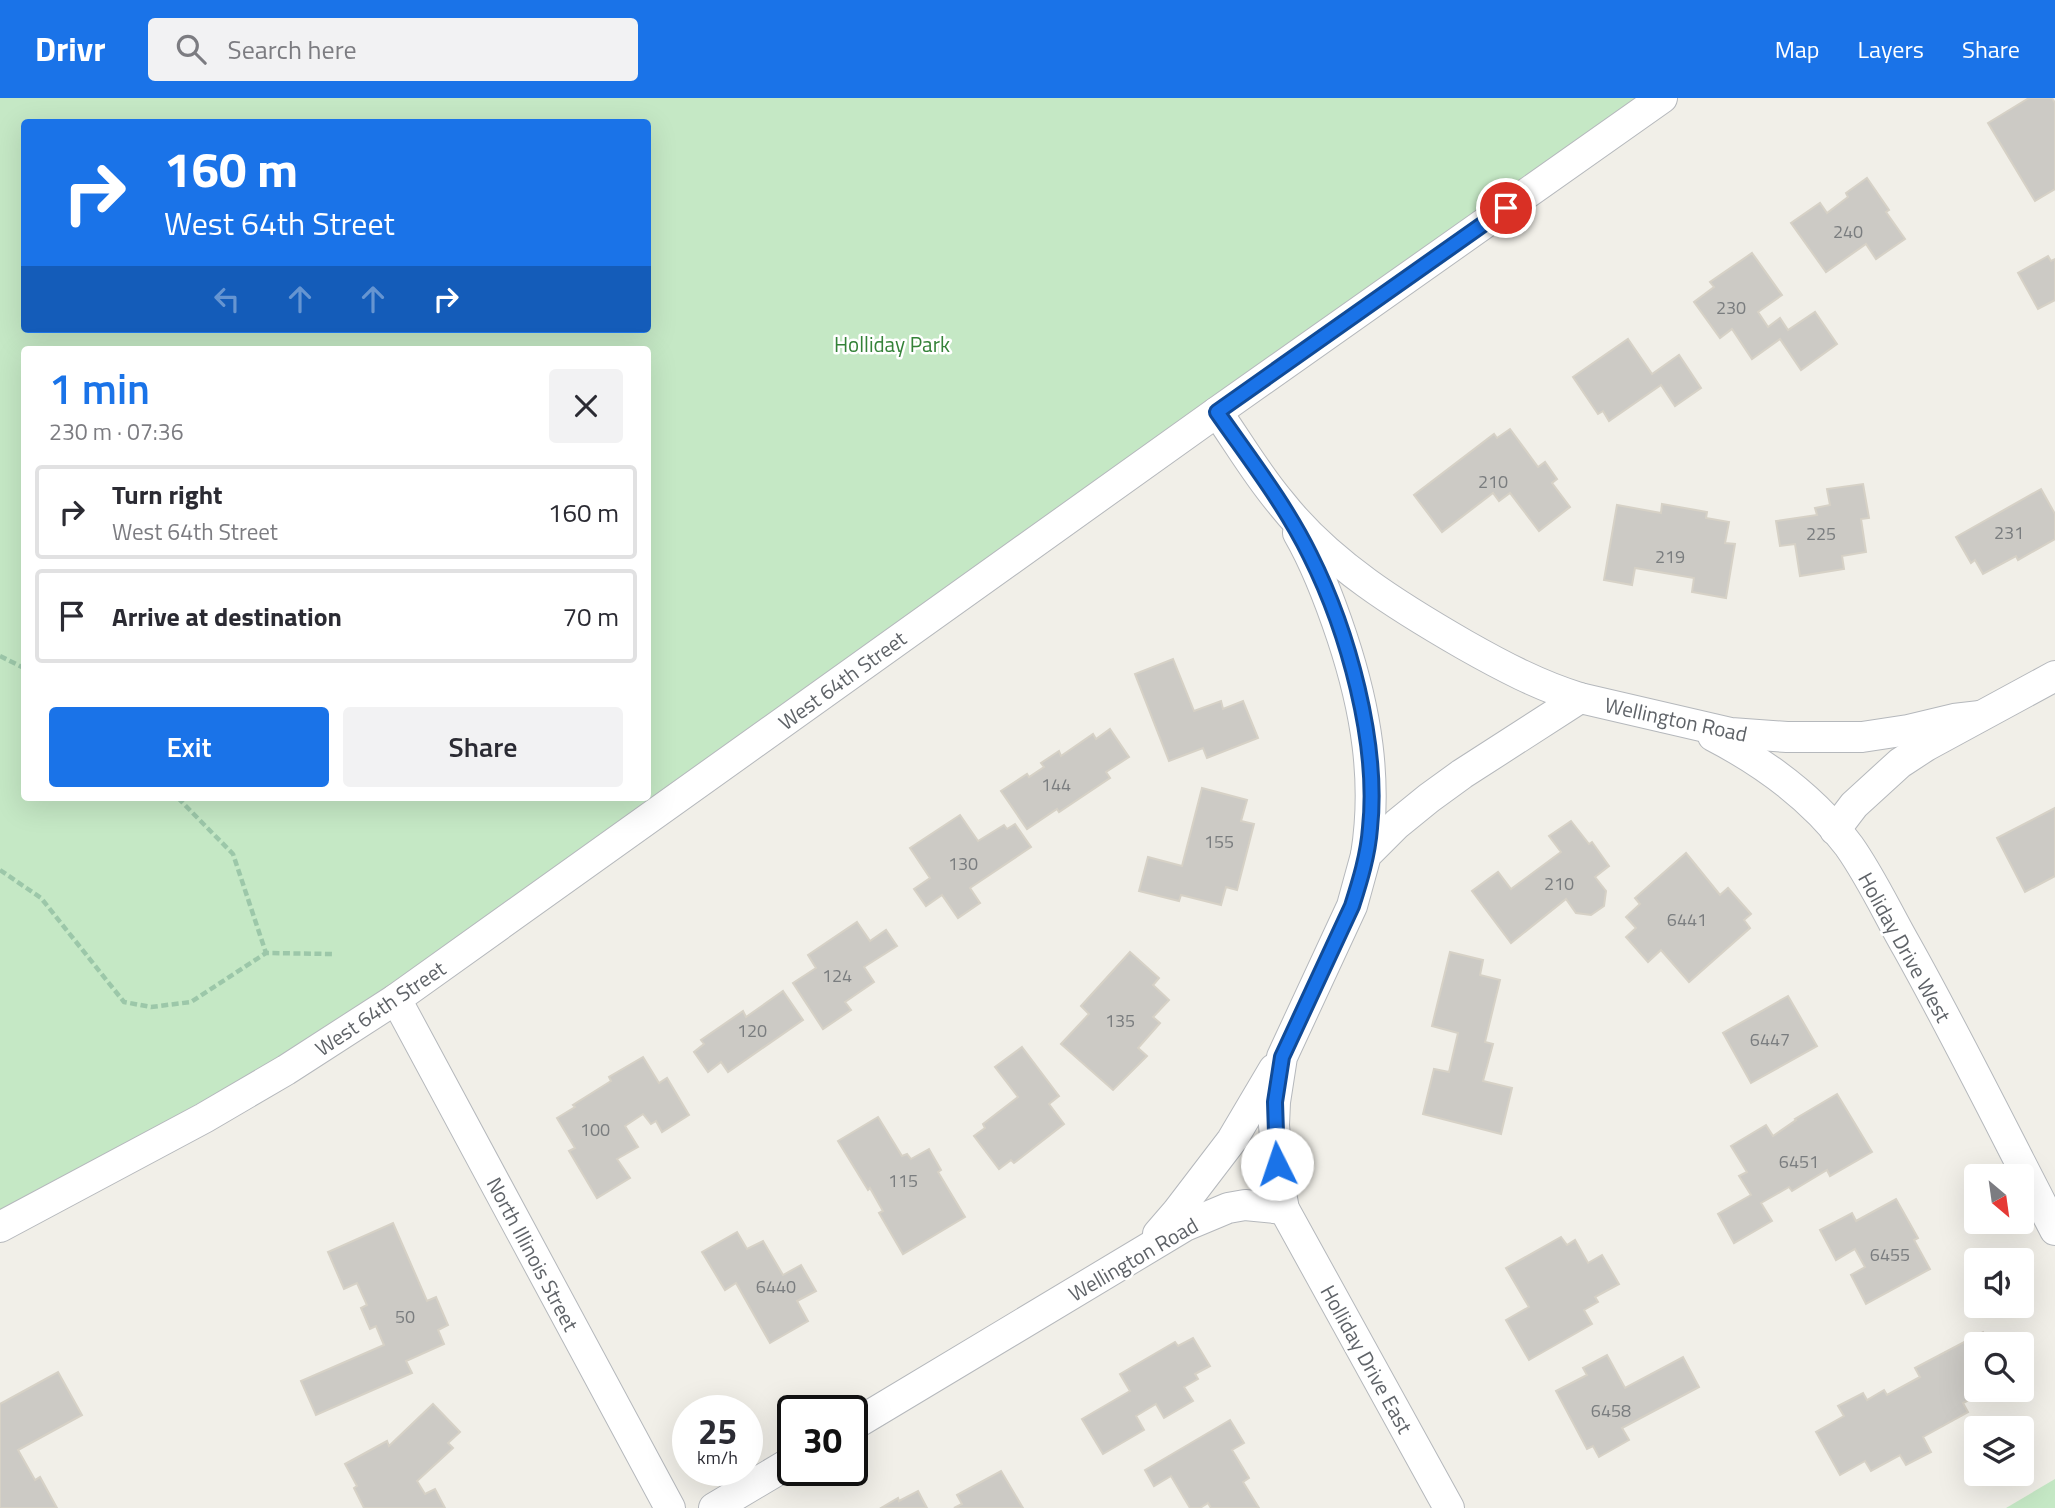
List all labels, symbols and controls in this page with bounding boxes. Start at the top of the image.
search box [148,18,638,81]
text: Drivr [35,24,106,74]
icon: search [172,30,210,68]
text: Search here [228,30,357,69]
text: Map [1775,31,1820,67]
text: Layers [1858,31,1924,67]
text: Share [1962,31,2020,67]
text: 160 m [164,131,298,206]
icon: right [49,147,140,238]
pin [1476,178,1536,238]
icon: arrive [1487,189,1525,227]
text: West 64th Street [164,199,395,247]
house number: 240 [1833,218,1863,245]
icon: left [208,280,246,318]
icon: ahead [281,280,319,318]
icon: ahead [354,280,392,318]
icon: right [427,280,465,318]
house number: 230 [1716,294,1746,321]
park label: Holliday Park [834,328,950,360]
text: 1 min [49,356,150,420]
button: close [549,369,623,443]
text: 230 m · 07:36 [49,414,184,449]
house number: 210 [1478,468,1508,495]
text: Turn right [112,475,223,514]
icon: right [53,493,91,531]
text: 160 m [548,493,619,532]
text: West 64th Street [112,514,278,549]
house number: 231 [1994,519,2024,546]
house number: 225 [1806,520,1836,547]
house number: 219 [1655,543,1685,570]
icon: arrive [53,597,91,635]
text: Arrive at destination [112,597,342,636]
text: 70 m [562,597,619,636]
street label: West 64th Street [771,622,913,737]
street label: Wellington Road [1602,688,1750,750]
button: Exit [49,707,329,787]
button: Share [343,707,623,787]
house number: 144 [1041,771,1071,798]
house number: 155 [1204,828,1234,855]
house number: 130 [948,850,978,877]
street label: Holiday Drive West [1850,866,1960,1028]
house number: 210 [1544,870,1574,897]
house number: 6441 [1667,906,1707,933]
street label: West 64th Street [308,952,452,1064]
house number: 124 [822,962,852,989]
house number: 135 [1105,1007,1135,1034]
house number: 120 [737,1017,767,1044]
house number: 6447 [1750,1026,1790,1053]
house number: 100 [580,1116,610,1143]
position arrow [1240,1127,1314,1201]
house number: 6451 [1779,1148,1819,1175]
north arrow [1964,1164,2034,1234]
map controls [1964,1164,2034,1486]
house number: 115 [888,1167,918,1194]
street label: North Illinois Street [479,1171,587,1337]
street label: Wellington Road [1062,1209,1204,1309]
house number: 6455 [1870,1241,1910,1268]
button: sound [1964,1248,2034,1318]
house number: 6440 [756,1273,796,1300]
street label: Holliday Drive East [1313,1279,1421,1440]
house number: 50 [395,1303,415,1330]
button: search [1964,1332,2034,1402]
speed limit sign: 30 [777,1395,868,1486]
house number: 6458 [1591,1397,1631,1424]
text: 25 [698,1404,737,1458]
button: layers [1964,1416,2034,1486]
text: km/h [697,1444,738,1471]

